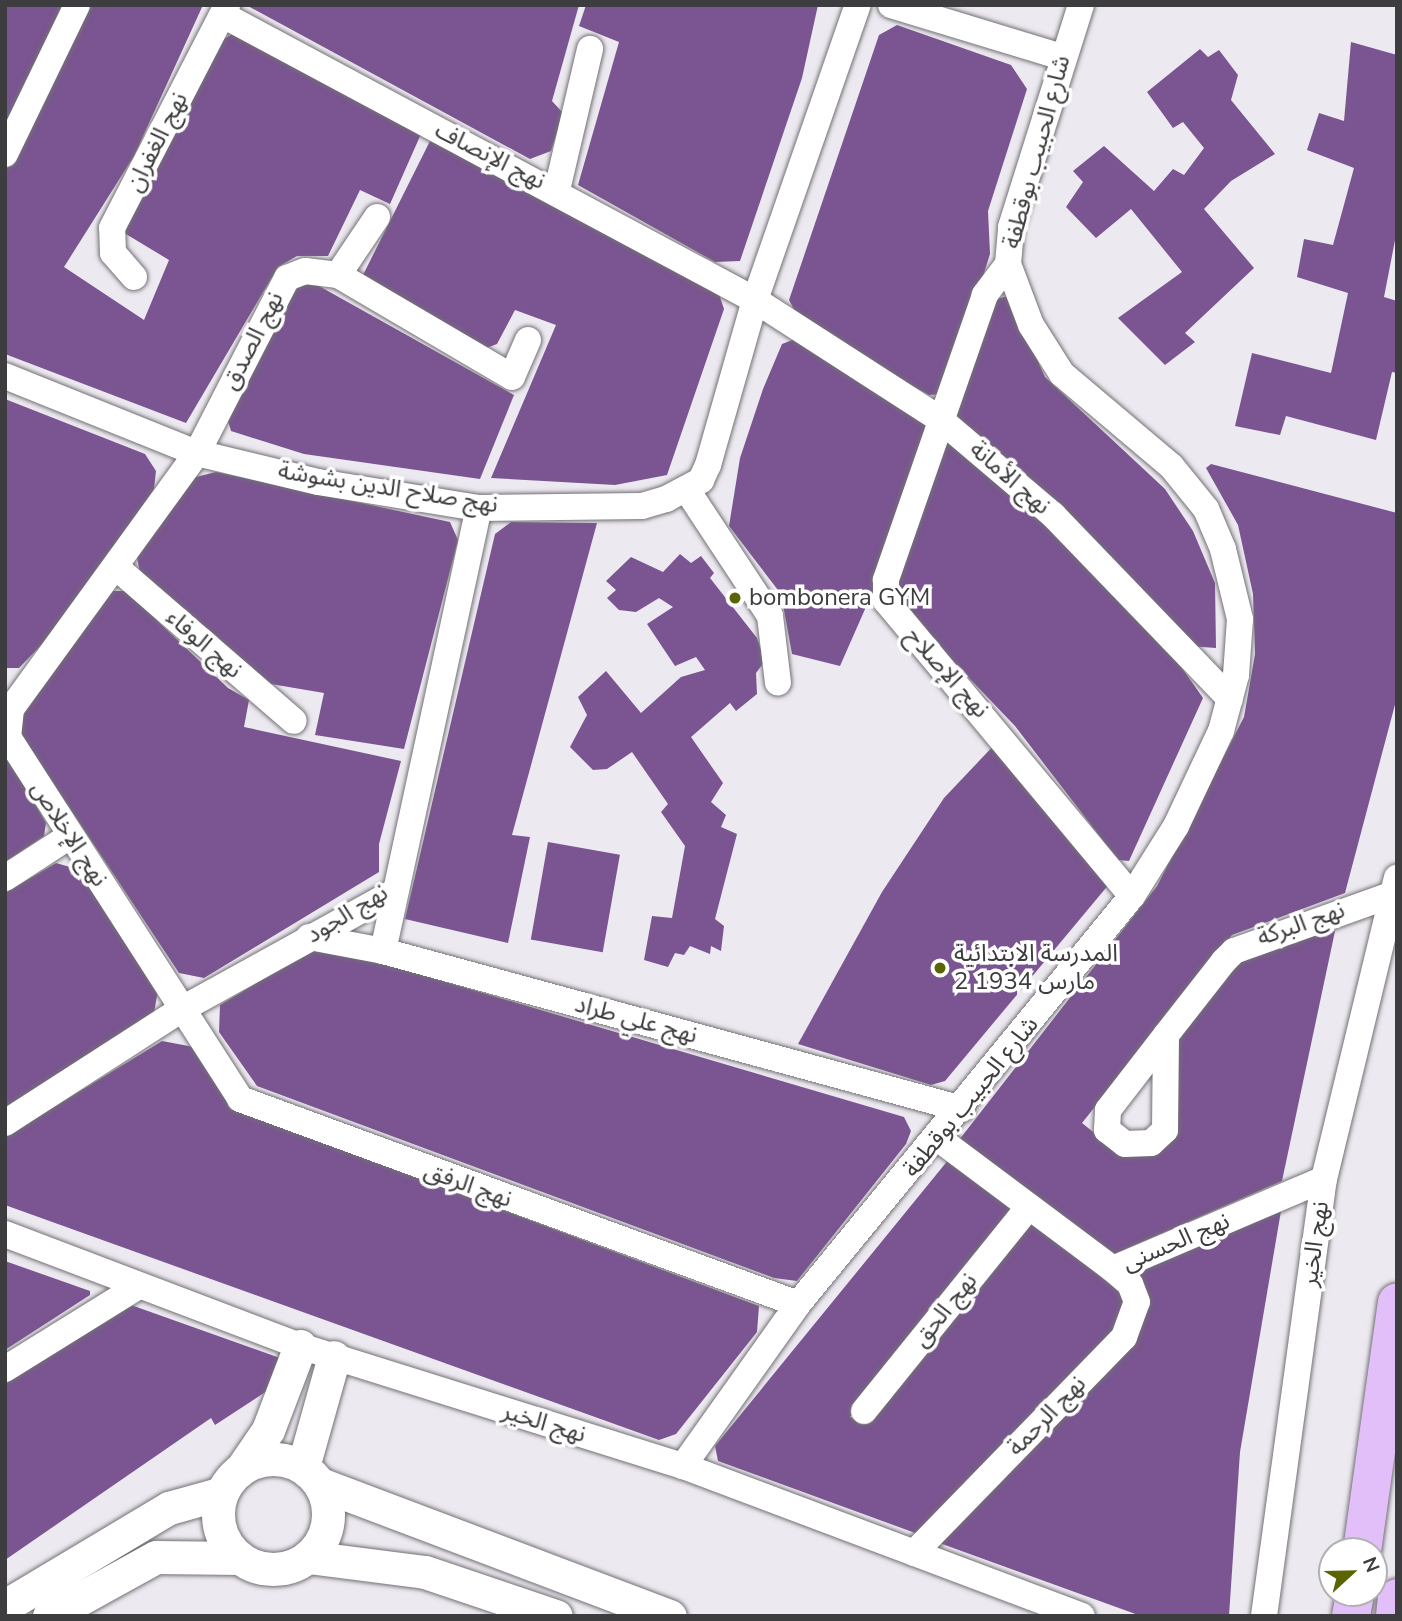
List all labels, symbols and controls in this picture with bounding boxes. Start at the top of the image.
street label: شارع الحبيب بوقطفة [997,52,1077,252]
street label: نهج الغفران [120,87,194,197]
street label: نهج الإنصاف [430,116,550,196]
street label: نهج الصدق [216,287,290,395]
street label: نهج الأمانة [964,435,1056,521]
street label: نهج صلاح الدين بشوشة [276,456,500,520]
place label: bombonera GYM [749,584,930,612]
marker: bombonera GYM [727,590,743,606]
street label: نهج الوفاء [160,603,248,685]
street label: نهج الإصلاح [899,622,995,724]
street label: نهج الإخلاص [24,776,114,892]
street label: نهج الجود [301,878,393,950]
street label: نهج البركة [1253,896,1349,952]
place label: المدرسة الابتدائية 2 مارس 1934 [954,940,1118,996]
marker: المدرسة الابتدائية 2 مارس 1934 [932,960,948,976]
street label: نهج علي طراد [572,990,700,1050]
street label: شارع الحبيب بوقطفة [897,1011,1045,1183]
street label: نهج الرفق [420,1156,516,1214]
street label: نهج الخير [1295,1199,1335,1289]
street label: نهج الحسنى [1118,1206,1234,1278]
street label: نهج الحق [906,1267,984,1353]
street label: نهج الرحمة [1002,1370,1092,1462]
street label: نهج الخير [499,1397,589,1449]
north arrow [1318,1537,1388,1607]
text: N [1356,1553,1385,1576]

